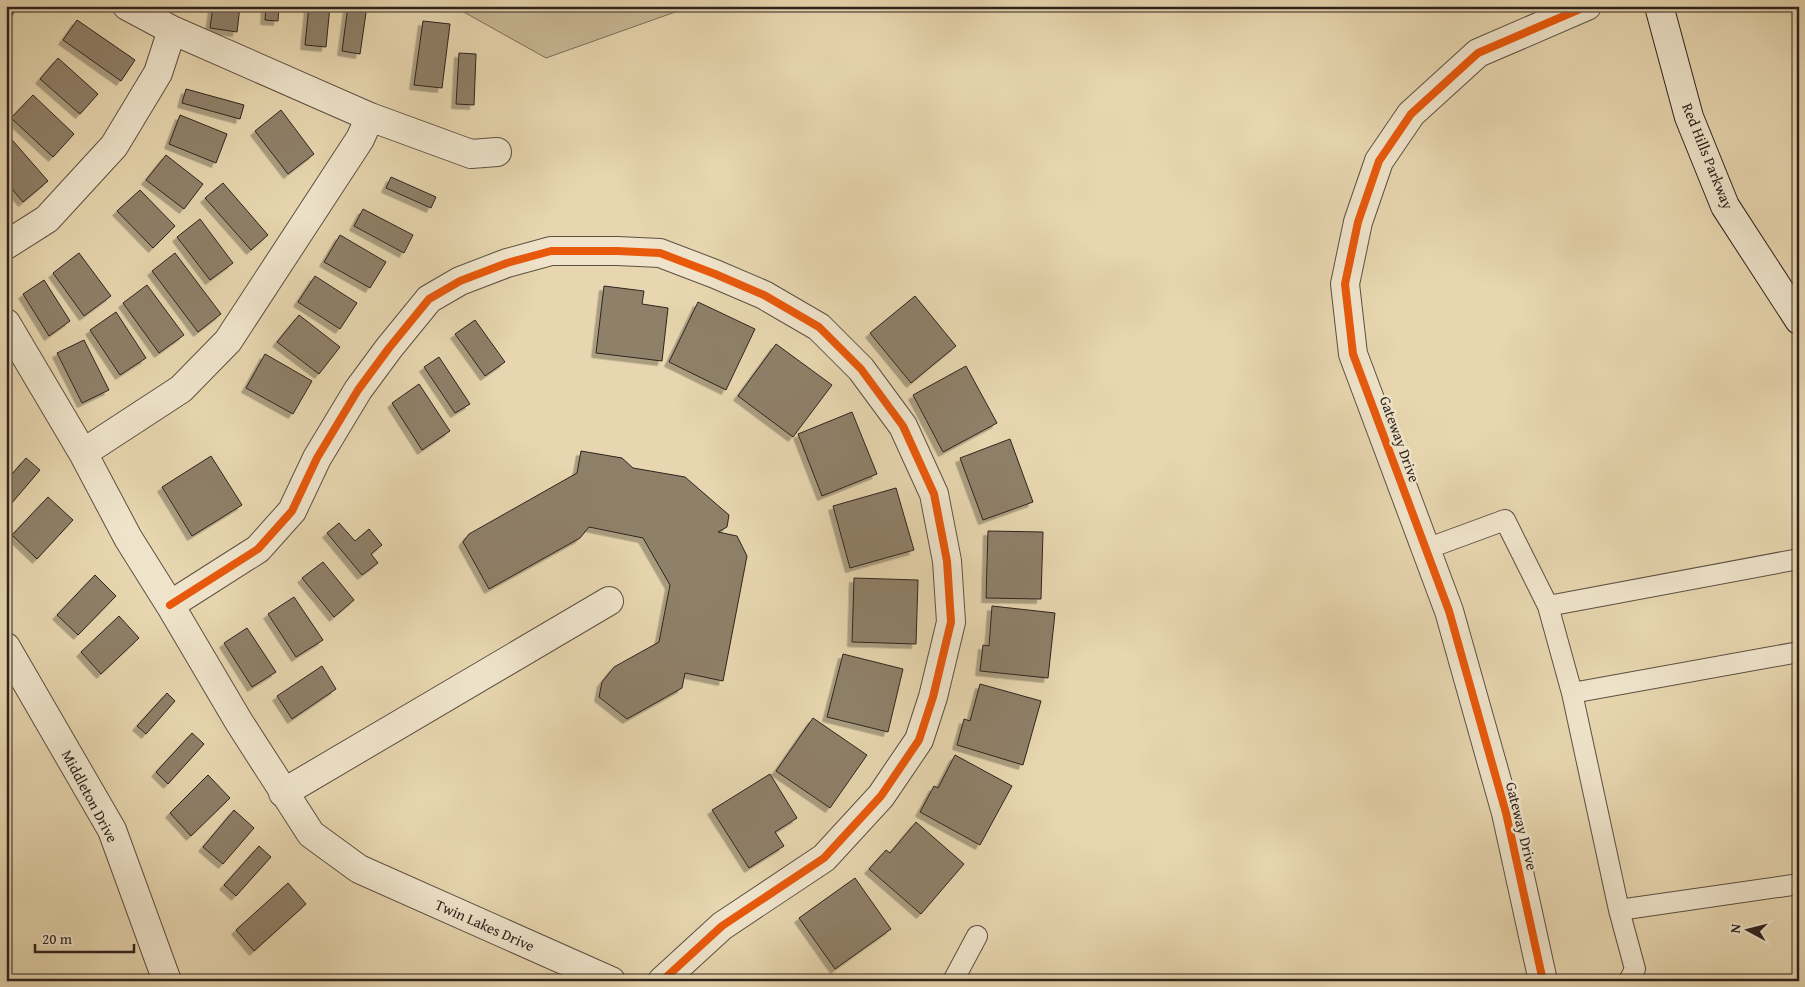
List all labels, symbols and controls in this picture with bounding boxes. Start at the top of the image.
street label: Red Hills Parkway [1677,100,1739,213]
street label: Gateway Drive [1375,393,1425,485]
street label: Middleton Drive [57,746,123,846]
street label: Gateway Drive [1501,780,1543,872]
street label: Twin Lakes Drive [432,894,538,956]
north arrow [1722,904,1772,954]
scale bar [35,922,134,954]
text: N [1725,922,1746,934]
text: 20 m [42,928,73,949]

